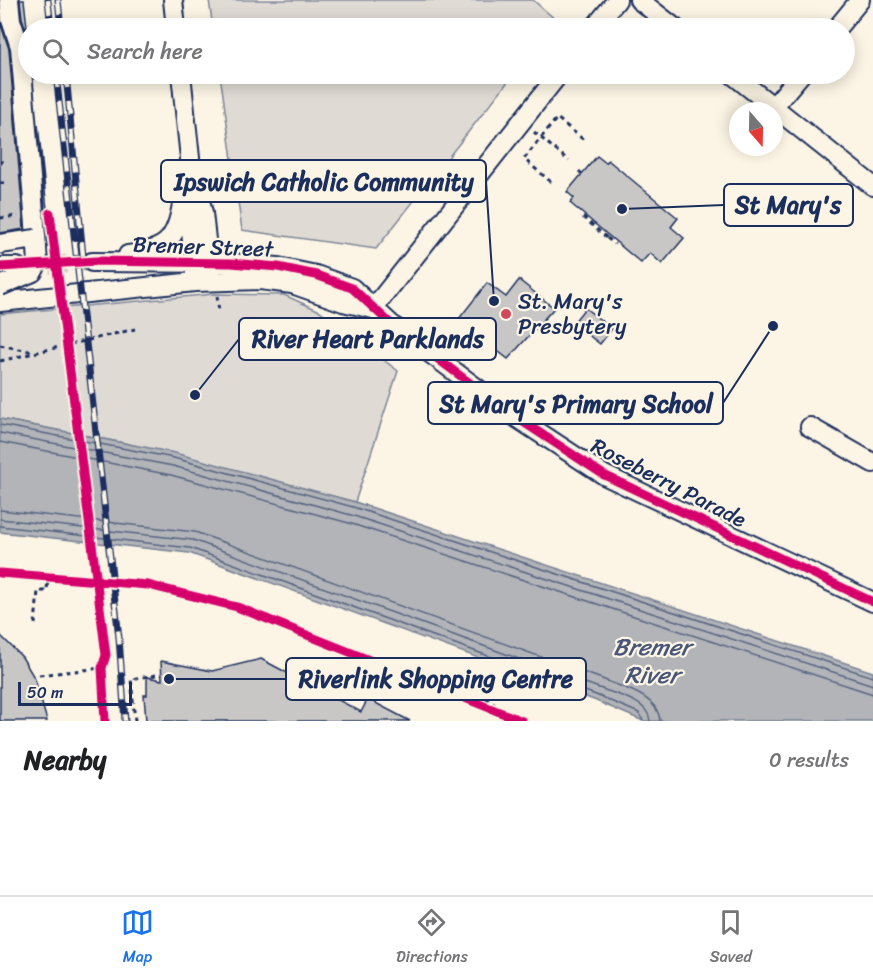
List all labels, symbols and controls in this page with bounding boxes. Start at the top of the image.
search box [18,18,855,84]
text: Search here [87,32,203,71]
icon: search [39,35,72,68]
north arrow [729,102,783,156]
callout: Ipswich Catholic Community [161,160,486,202]
text: Ipswich Catholic Community [172,161,474,203]
callout: St Mary's [724,184,853,226]
text: St Mary's [734,184,842,226]
street label: Bremer Street [132,225,275,268]
place label: St. Mary's Presbytery [518,282,627,346]
marker: St. Mary's Presbytery [499,307,513,321]
callout: River Heart Parklands [239,318,496,360]
text: River Heart Parklands [251,318,485,360]
callout: St Mary's Primary School [428,382,723,424]
text: St Mary's Primary School [438,383,714,425]
street label: Roseberry Parade [584,426,754,539]
water label: Bremer River [613,626,695,696]
callout: Riverlink Shopping Centre [286,658,586,700]
text: Riverlink Shopping Centre [298,658,574,700]
text: 50 m [27,678,63,707]
scale bar [18,679,132,706]
text: Nearby [24,737,106,783]
text: 0 results [769,743,849,778]
tab: Map [121,906,154,971]
tab: Directions [396,906,468,971]
tab: Saved [710,906,752,971]

